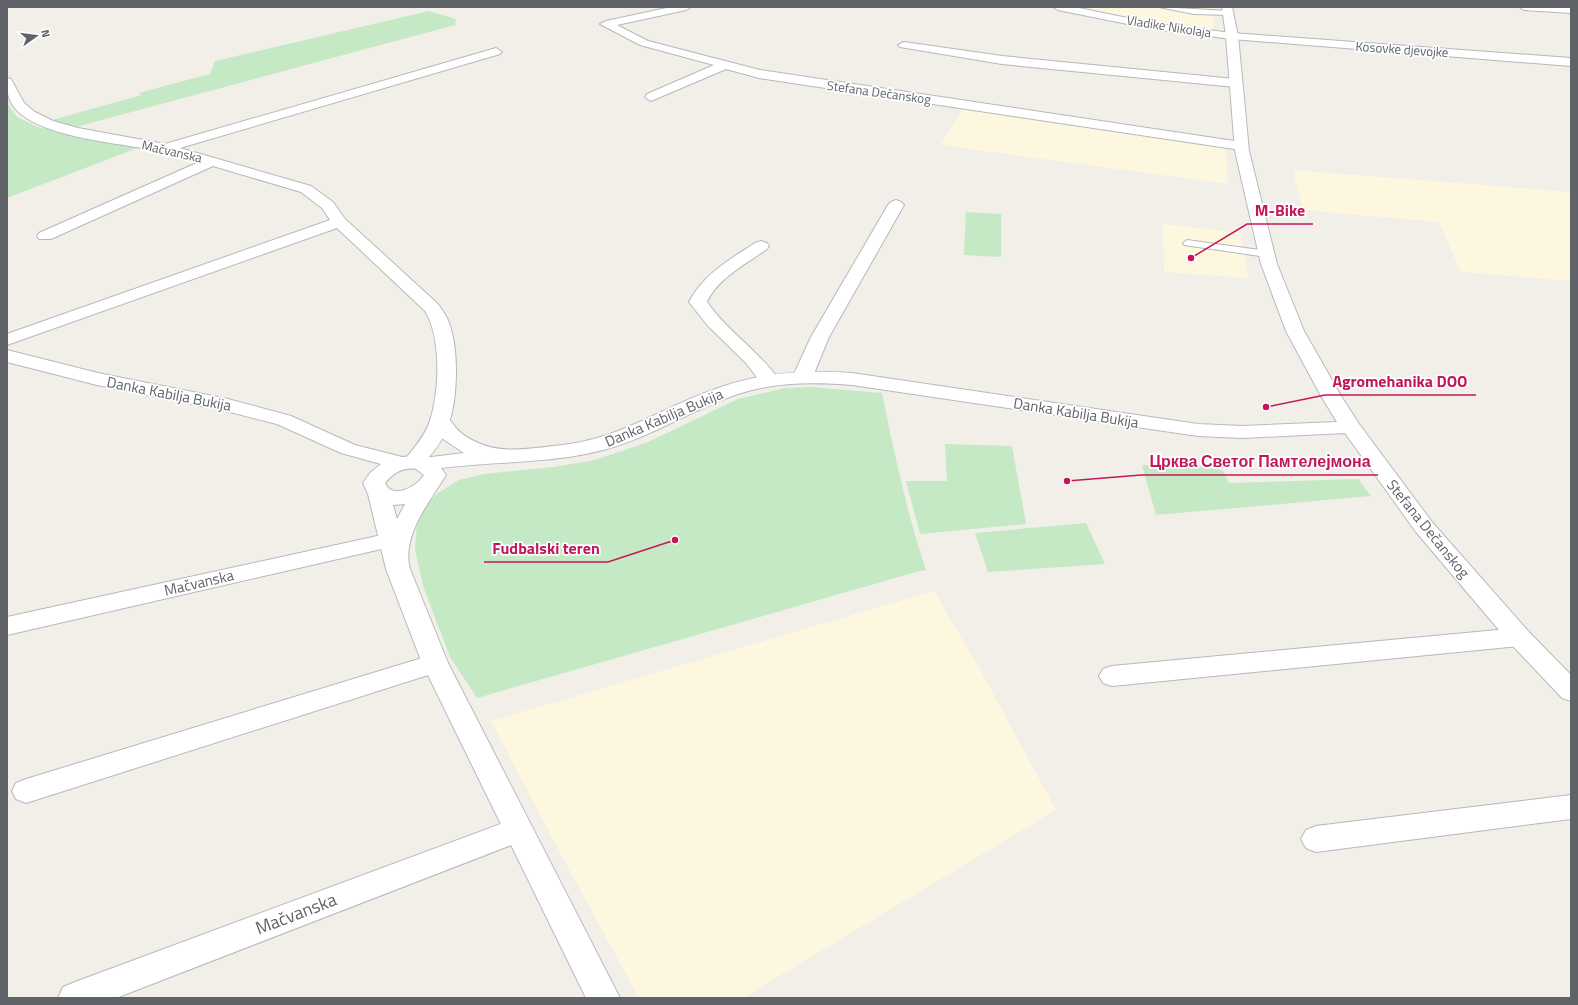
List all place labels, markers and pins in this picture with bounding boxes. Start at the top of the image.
callout: M-Bike [1247,196,1313,224]
callout: Agromehanika DOO [1325,367,1476,395]
callout: Црква Светог Памтелејмона [1141,447,1378,475]
callout: Fudbalski teren [484,534,608,562]

